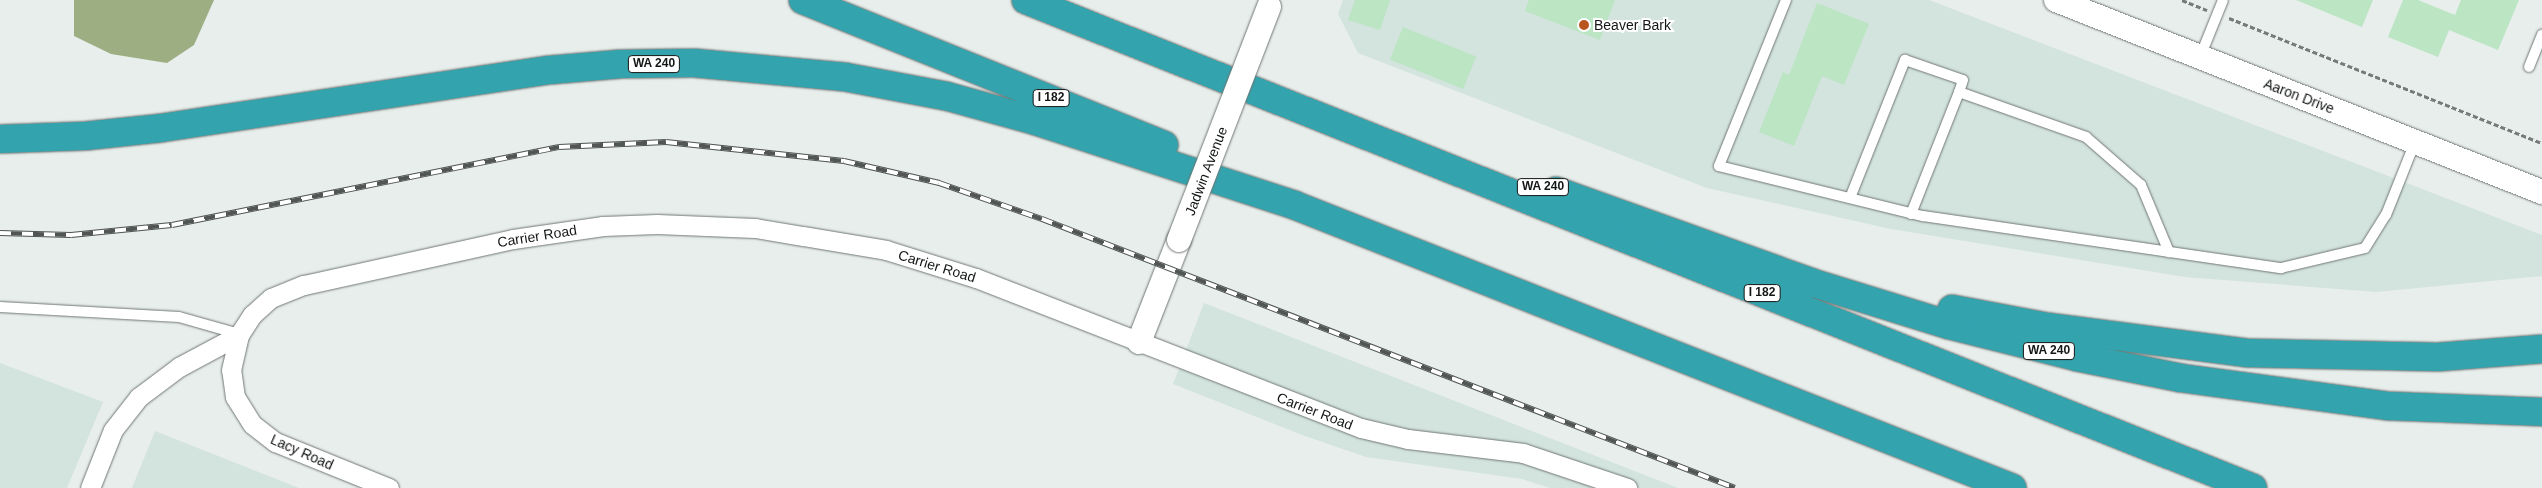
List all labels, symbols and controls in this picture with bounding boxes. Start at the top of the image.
place label: Beaver Bark [1594,17,1671,33]
marker: Beaver Bark [1578,19,1590,31]
road number: WA 240 [626,54,682,74]
street label: Aaron Drive [2261,75,2337,117]
road number: I 182 [1032,89,1070,108]
street label: Jadwin Avenue [1181,124,1231,218]
road number: WA 240 [1516,178,1570,196]
street label: Carrier Road [496,221,578,251]
street label: Carrier Road [896,246,978,286]
road number: I 182 [1743,284,1781,302]
road number: WA 240 [2022,342,2076,361]
street label: Carrier Road [1275,389,1355,433]
street label: Lacy Road [268,431,336,473]

